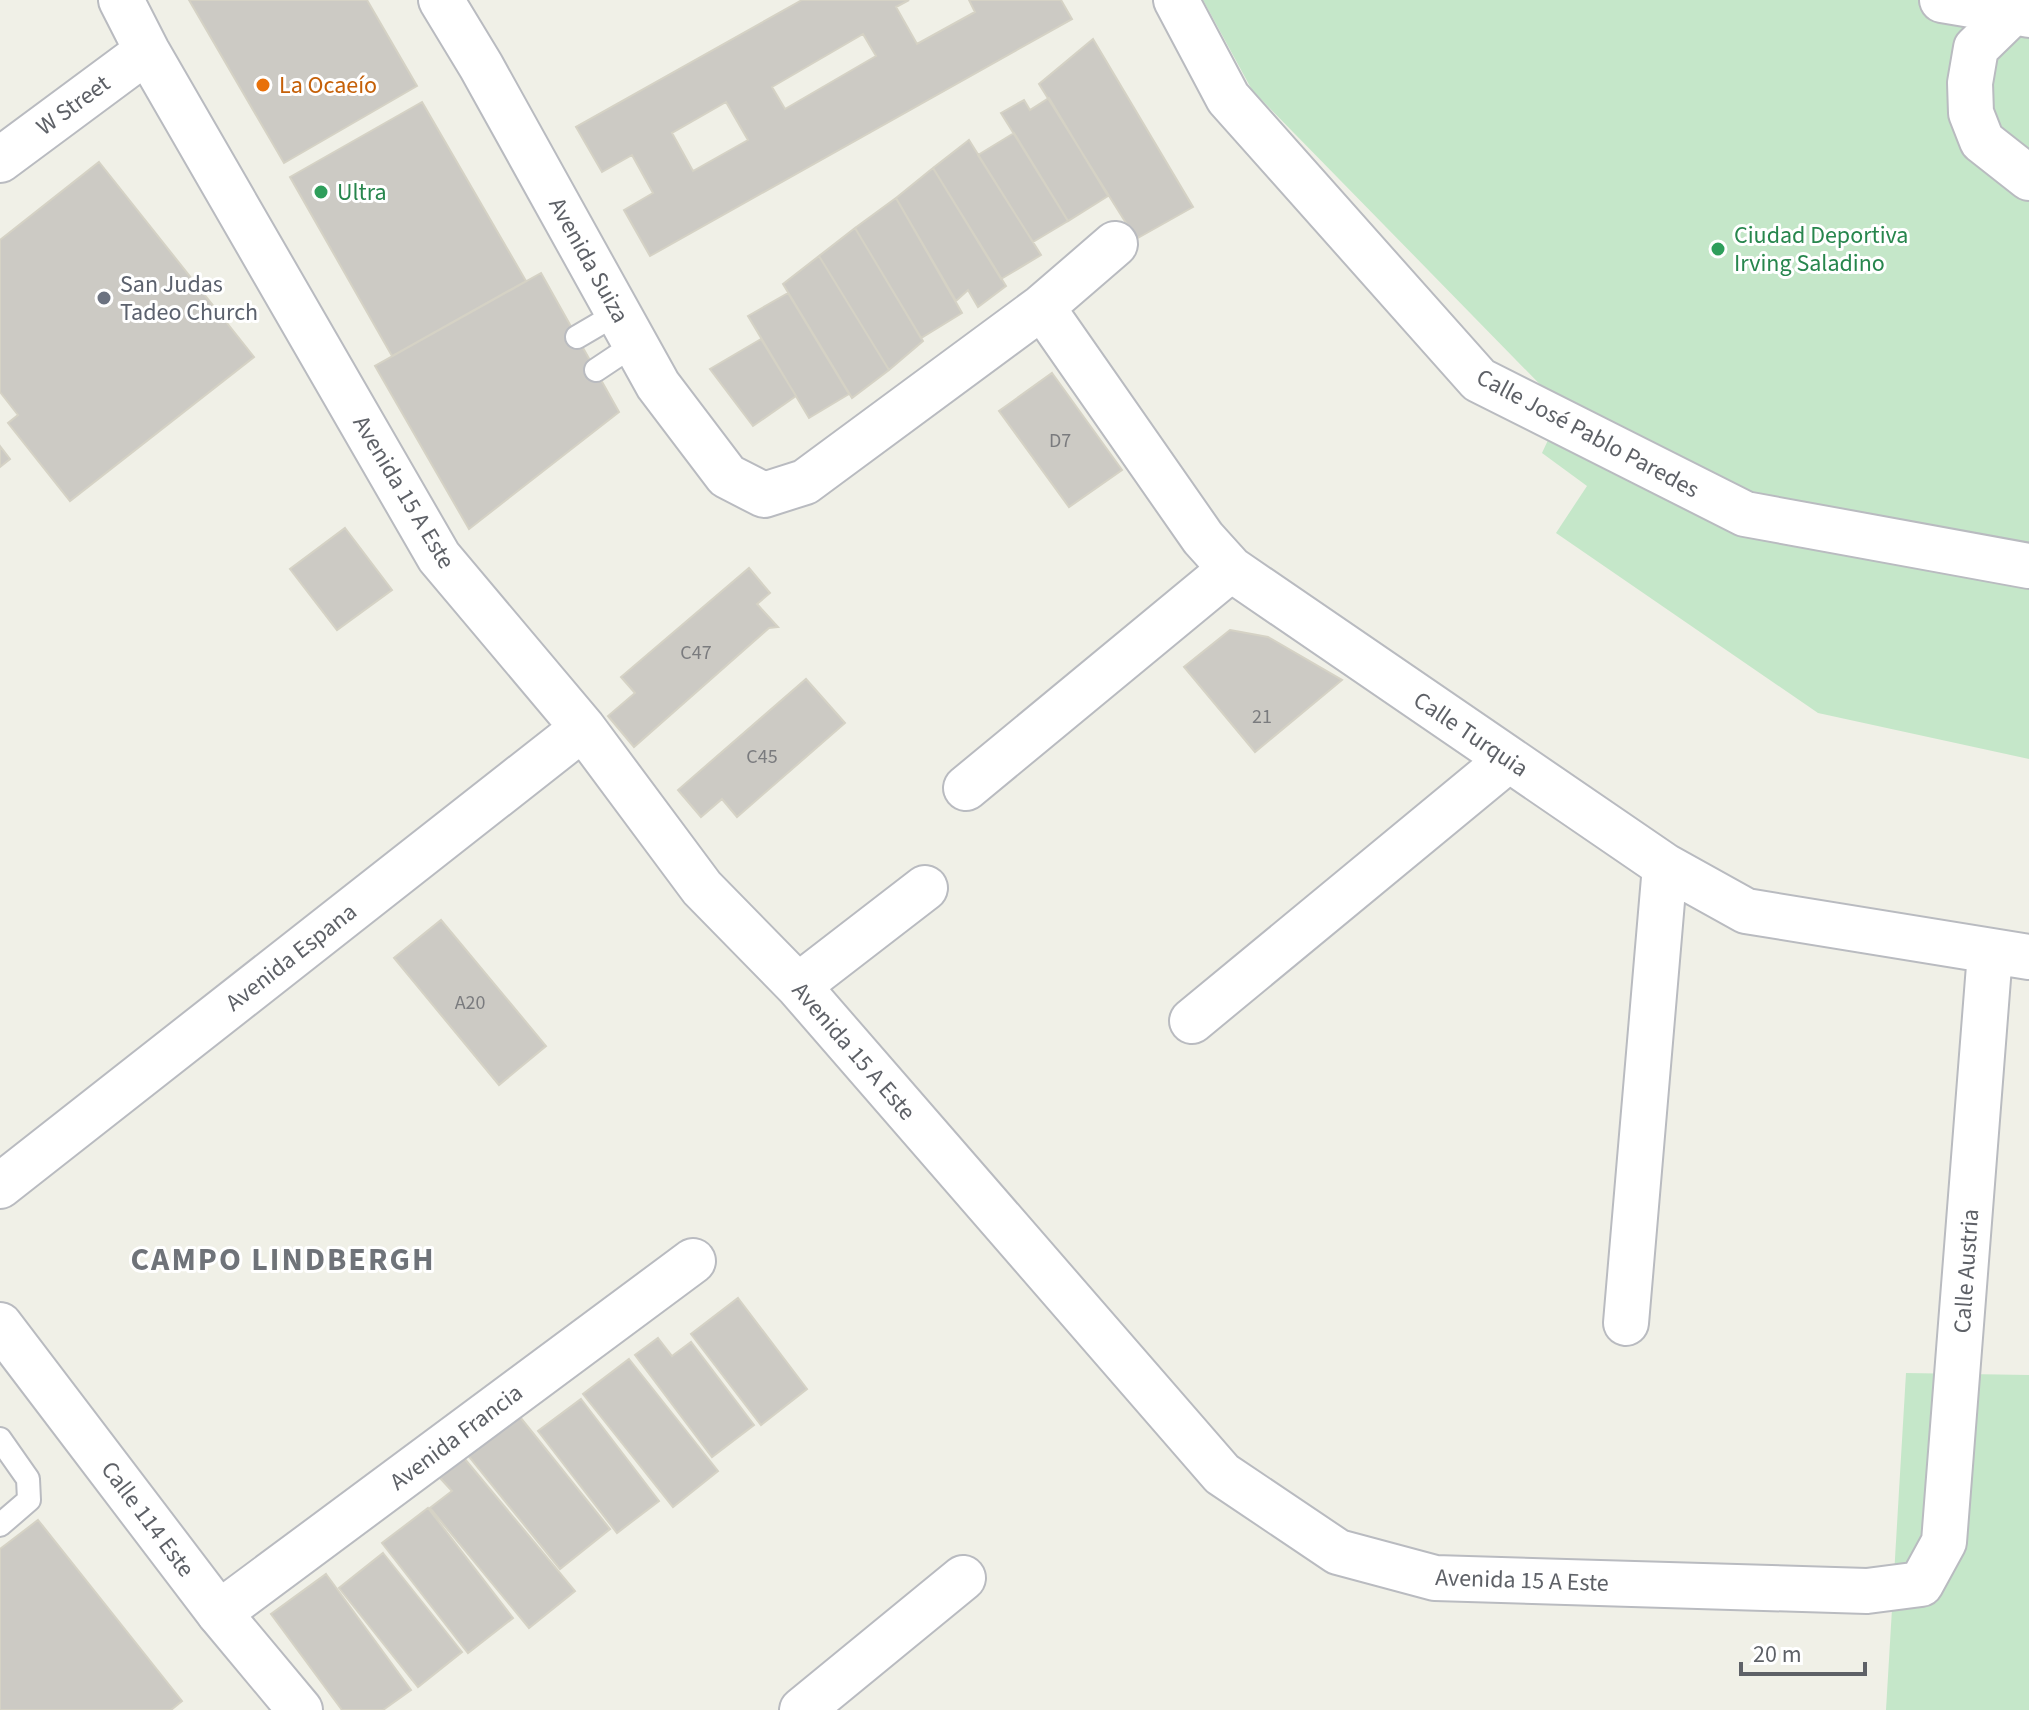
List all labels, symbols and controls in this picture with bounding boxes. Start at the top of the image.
street label: W Street [29,67,117,144]
place label: La Ocaeío [279,68,377,103]
marker: La Ocaeío [254,76,272,94]
place label: Ultra [337,175,387,210]
marker: Ultra [312,183,330,201]
street label: Avenida Suiza [540,191,637,329]
place label: Ciudad Deportiva Irving Saladino [1734,218,1908,281]
marker: Ciudad Deportiva Irving Saladino [1709,240,1727,258]
place label: San Judas Tadeo Church [120,267,258,330]
marker: San Judas Tadeo Church [95,289,113,307]
street label: Calle José Pablo Paredes [1470,360,1705,507]
street label: Avenida 15 A Este [344,409,463,576]
house number: D7 [1049,427,1071,455]
house number: C47 [680,639,712,667]
street label: Calle Turquia [1406,683,1535,786]
house number: 21 [1252,703,1272,731]
house number: C45 [746,743,778,771]
street label: Avenida Espana [218,895,364,1020]
street label: Avenida 15 A Este [783,974,924,1128]
house number: A20 [455,989,485,1017]
street label: Calle Austria [1945,1208,1988,1334]
district label: CAMPO LINDBERGH [130,1237,436,1283]
street label: Avenida Francia [383,1376,530,1499]
street label: Calle 114 Este [92,1454,203,1585]
street label: Avenida 15 A Este [1435,1560,1609,1601]
scale bar [1741,1626,1865,1676]
text: 20 m [1753,1637,1802,1672]

